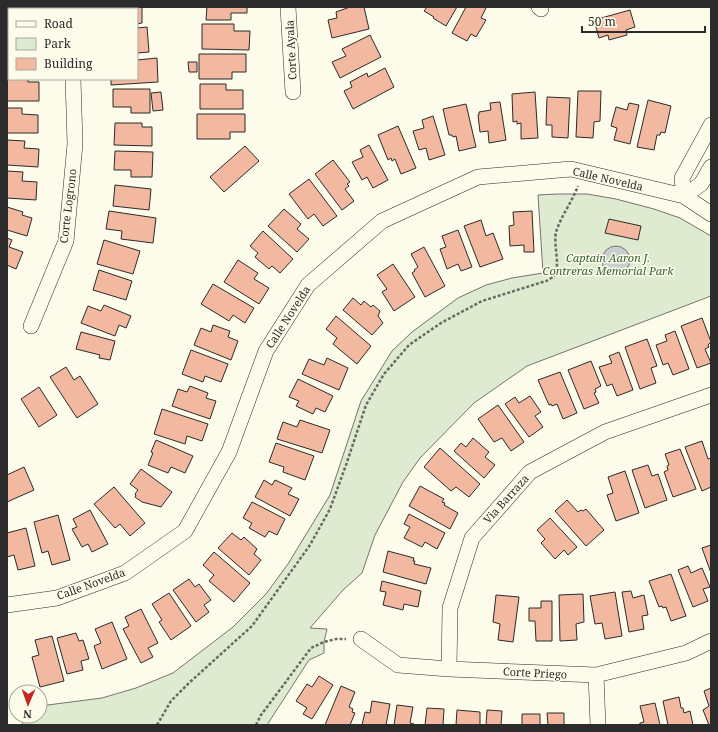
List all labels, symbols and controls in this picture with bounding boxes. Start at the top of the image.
legend [8,8,138,80]
scale bar [582,8,705,34]
text: 50 m [588,13,616,30]
text: Road [44,15,74,32]
street label: Corte Ayala [281,20,300,80]
text: Park [44,35,72,52]
text: Building [44,55,93,72]
street label: Calle Novelda [571,163,645,194]
street label: Corte Logrono [55,168,80,244]
park label: Captain Aaron J. Contreras Memorial Park [542,250,674,278]
street label: Calle Novelda [262,283,313,351]
street label: Via Barraza [479,471,532,527]
street label: Calle Novelda [54,564,127,603]
street label: Corte Priego [502,663,568,682]
north arrow [8,684,48,724]
text: N [23,707,32,722]

